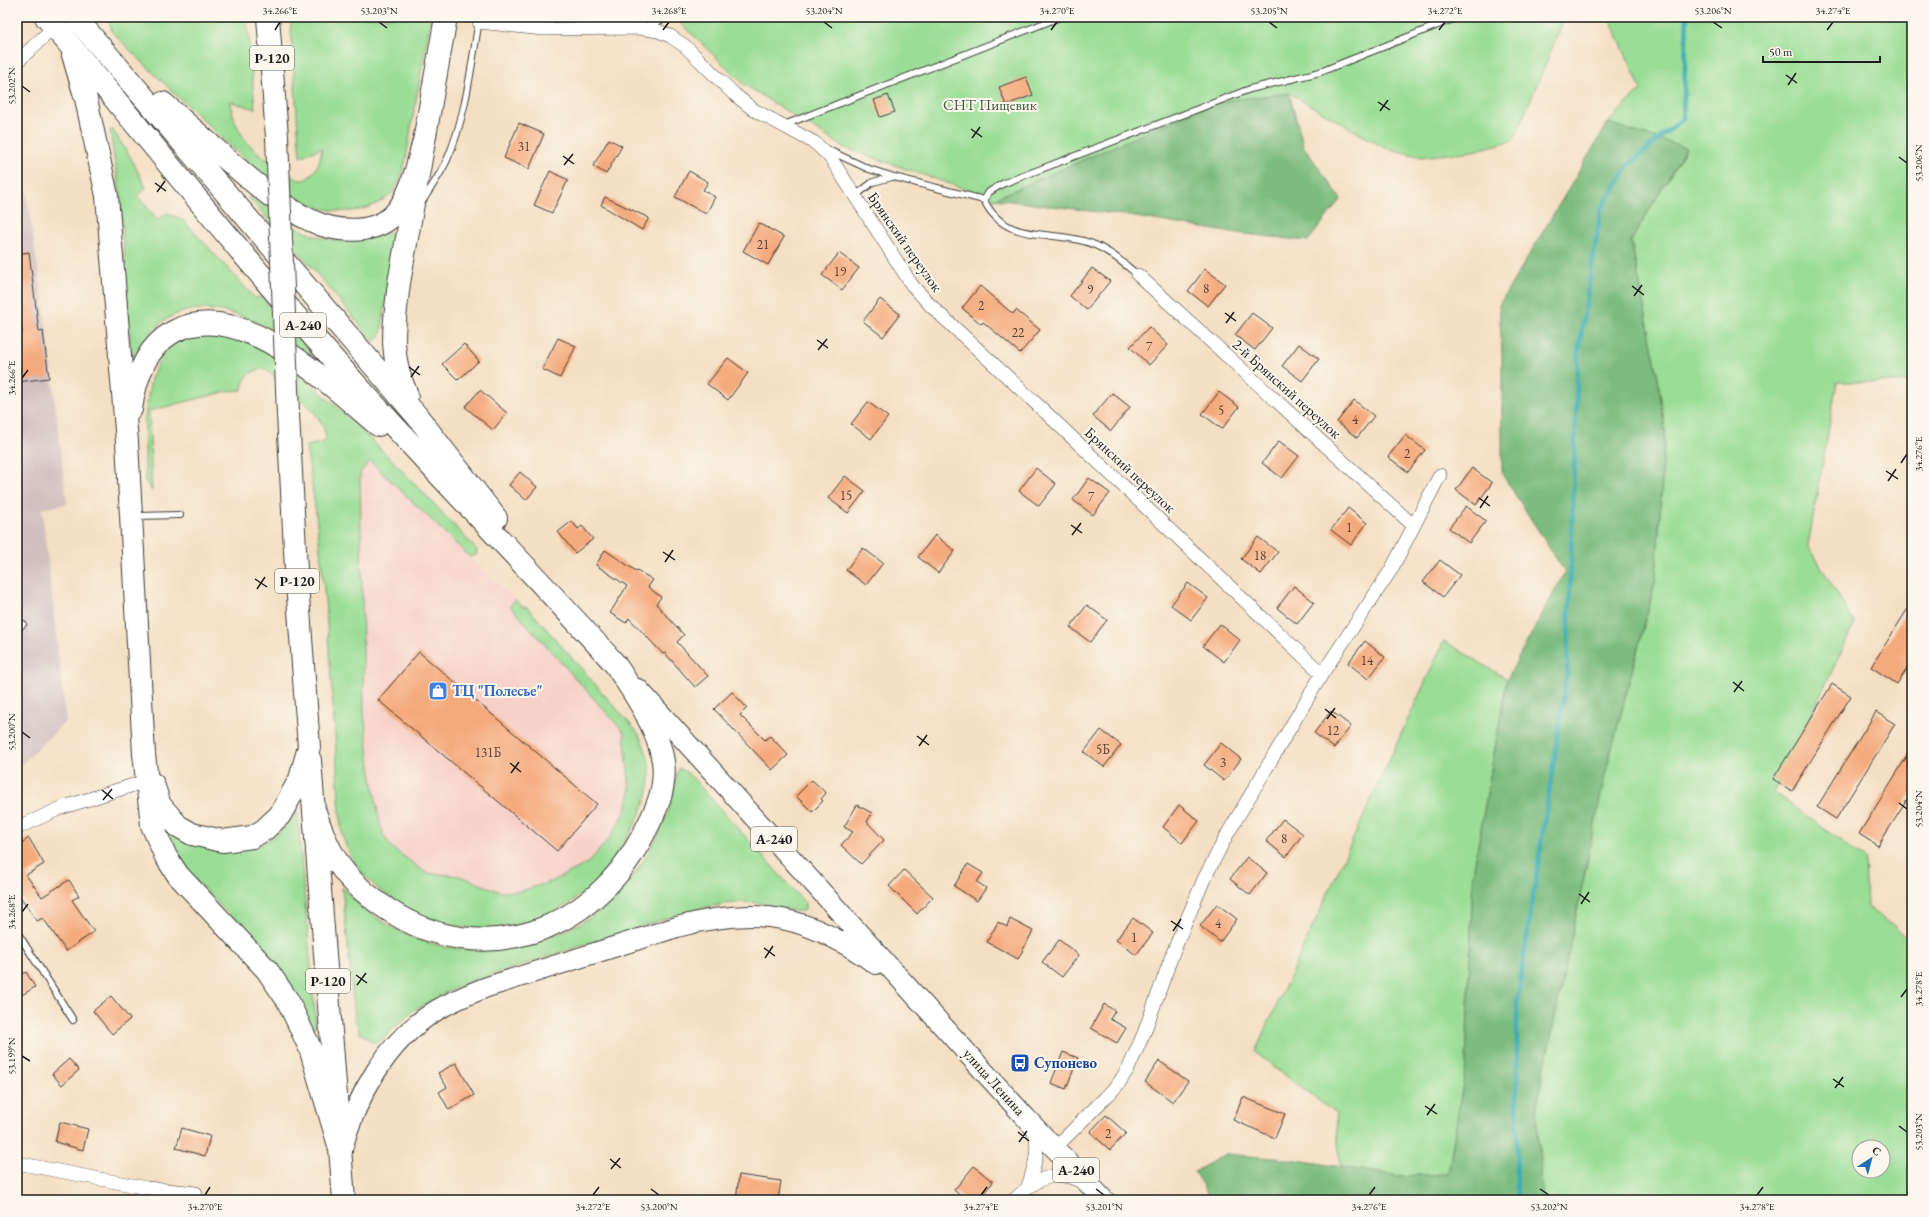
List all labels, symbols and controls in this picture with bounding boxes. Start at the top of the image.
text: 34.266°E [263,4,298,17]
text: 53.203°N [360,4,398,17]
text: 34.268°E [652,4,687,17]
text: 53.204°N [805,4,843,17]
text: 34.270°E [1040,4,1075,17]
text: 53.205°N [1250,4,1288,17]
text: 34.272°E [1428,4,1463,17]
text: 53.206°N [1694,4,1732,17]
text: 34.274°E [1816,4,1851,17]
scale bar [1763,38,1880,64]
text: 50 m [1769,44,1793,60]
road number: Р-120 [250,46,294,70]
text: 53.202°N [5,67,18,105]
park label: СНТ Пищевик [943,95,1037,114]
house number: 31 [518,138,530,155]
text: 53.206°N [1912,144,1925,182]
street label: Брянский переулок [864,188,947,295]
house number: 21 [757,236,769,253]
house number: 19 [834,263,847,280]
house number: 8 [1203,280,1209,297]
house number: 9 [1087,281,1094,298]
house number: 2 [978,297,985,314]
road number: А-240 [280,313,326,337]
house number: 22 [1012,324,1025,341]
street label: 2-й Брянский переулок [1229,335,1346,443]
house number: 7 [1146,338,1153,355]
text: 34.266°E [5,360,18,395]
house number: 5 [1218,402,1224,419]
house number: 4 [1352,411,1359,428]
street label: Брянский переулок [1081,423,1180,517]
text: 34.276°E [1912,436,1925,471]
house number: 2 [1404,445,1411,462]
house number: 15 [840,487,852,504]
house number: 7 [1088,488,1095,505]
house number: 1 [1346,519,1352,536]
house number: 18 [1254,547,1266,564]
road number: Р-120 [275,569,319,593]
house number: 14 [1361,652,1374,669]
shop icon: ТЦ "Полесье" [427,680,449,702]
place label: ТЦ "Полесье" [452,681,543,700]
text: 53.200°N [5,713,18,751]
house number: 12 [1327,722,1340,739]
house number: 5Б [1096,741,1110,758]
house number: 131Б [475,744,502,761]
house number: 3 [1220,754,1226,771]
text: 53.204°N [1912,790,1925,828]
road number: А-240 [751,827,797,851]
house number: 8 [1281,830,1287,847]
text: 34.268°E [5,894,18,929]
house number: 4 [1215,915,1222,932]
house number: 1 [1131,929,1137,946]
road number: Р-120 [306,969,350,993]
text: 34.278°E [1912,971,1925,1006]
text: 53.199°N [5,1037,18,1075]
street label: улица Ленина [959,1044,1030,1119]
bus stop icon: Супонево [1009,1052,1031,1074]
place label: Супонево [1034,1053,1098,1072]
text: 53.203°N [1912,1113,1925,1151]
house number: 2 [1105,1125,1112,1142]
north arrow [1851,1139,1891,1179]
text: С [1870,1143,1884,1159]
road number: А-240 [1053,1158,1099,1182]
text: 34.270°E [188,1200,223,1213]
text: 34.272°E [576,1200,611,1213]
text: 53.200°N [640,1200,678,1213]
text: 34.274°E [964,1200,999,1213]
text: 53.201°N [1085,1200,1123,1213]
text: 34.276°E [1352,1200,1387,1213]
text: 53.202°N [1530,1200,1568,1213]
text: 34.278°E [1740,1200,1775,1213]

